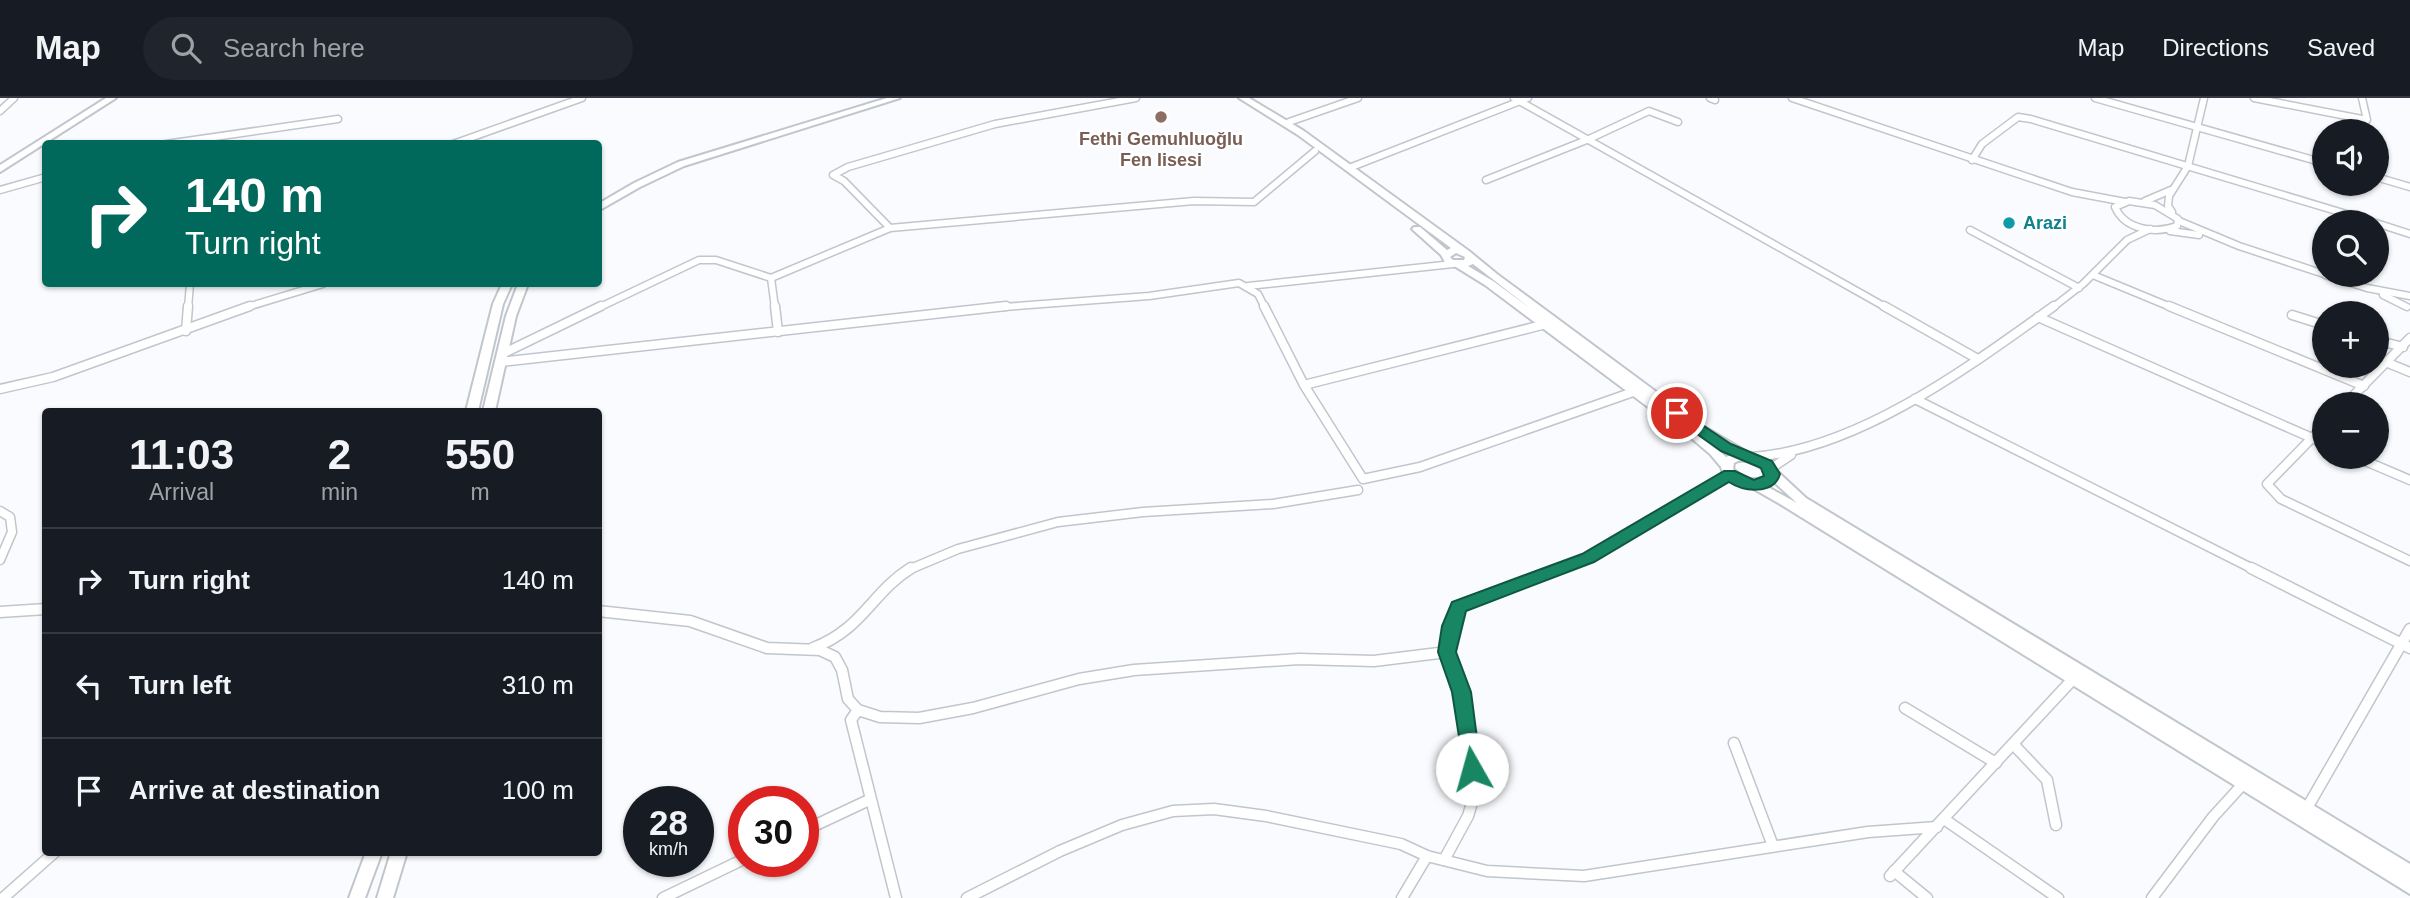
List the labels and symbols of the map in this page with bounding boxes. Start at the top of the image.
marker: Fethi Gemuhluoğlu Fen lisesi [1153,109,1169,125]
place label: Fethi Gemuhluoğlu Fen lisesi [1079,129,1243,170]
place label: Arazi [2023,213,2067,233]
marker: Arazi [2001,215,2017,231]
pin [1647,383,1707,443]
position arrow [1435,732,1509,806]
speed limit sign: 30 [728,786,819,877]

